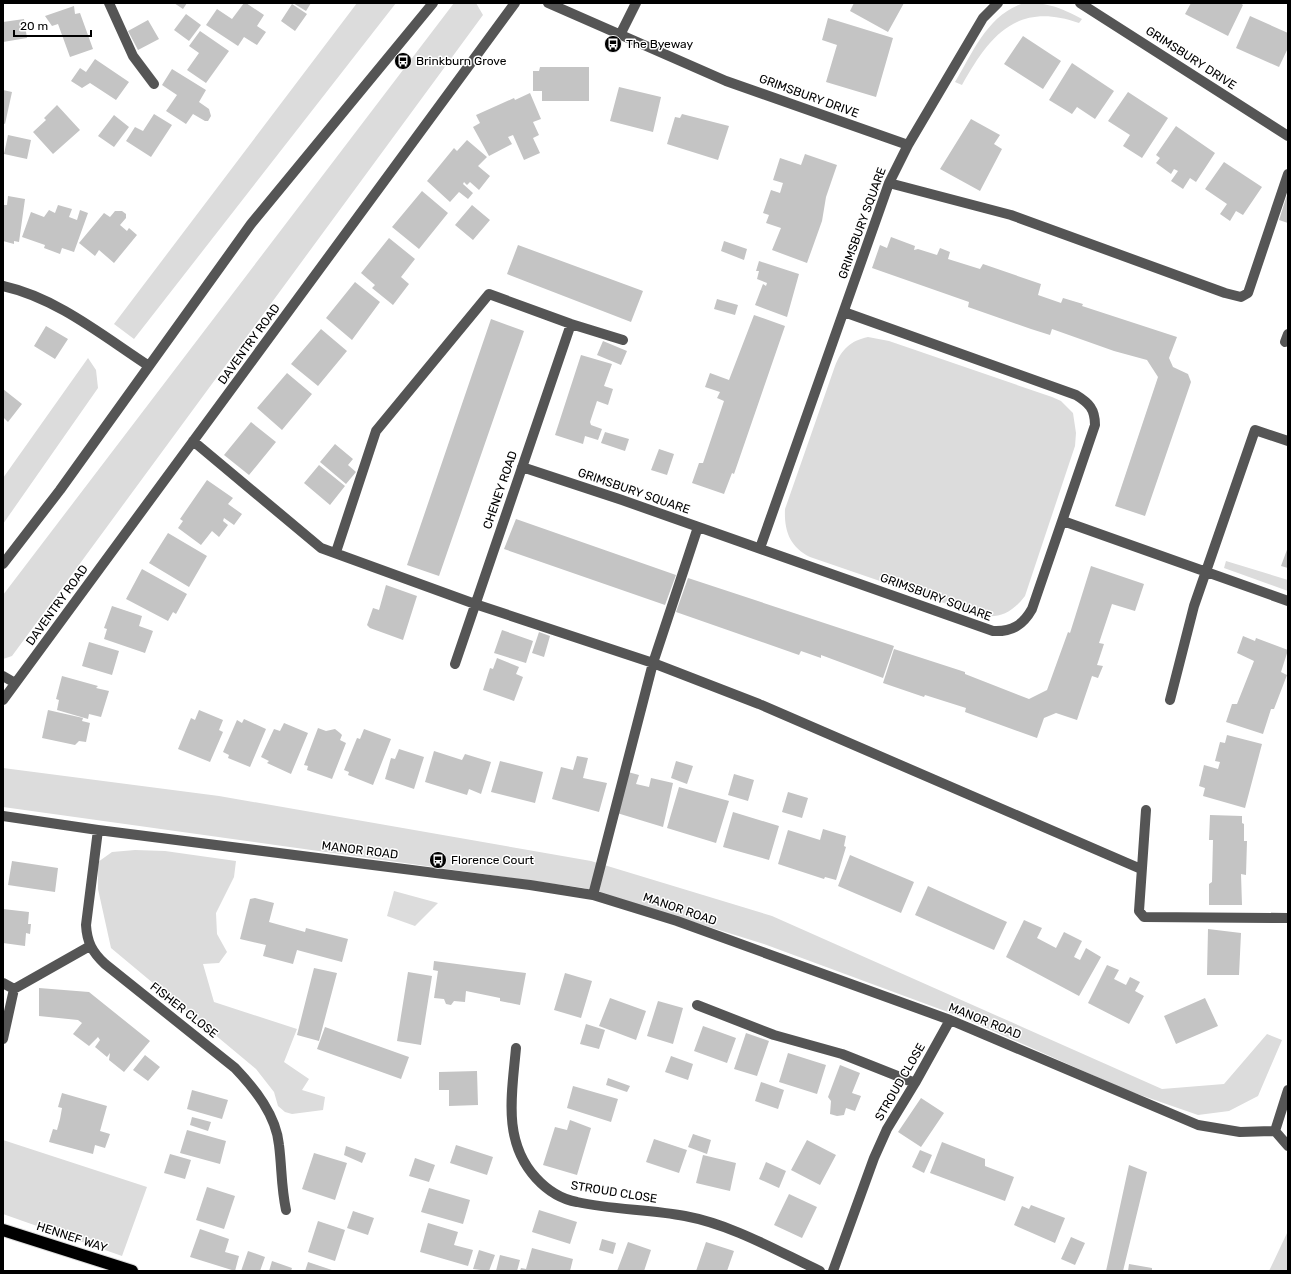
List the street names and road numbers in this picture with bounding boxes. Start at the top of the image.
street label: GRIMSBURY DRIVE [1143,23,1239,93]
street label: GRIMSBURY DRIVE [757,71,861,121]
street label: GRIMSBURY SQUARE [835,165,889,281]
street label: DAVENTRY ROAD [215,301,283,387]
street label: CHENEY ROAD [480,449,520,531]
street label: GRIMSBURY SQUARE [576,465,692,517]
street label: DAVENTRY ROAD [23,562,91,648]
street label: GRIMSBURY SQUARE [878,570,994,624]
street label: MANOR ROAD [321,838,399,862]
street label: MANOR ROAD [641,890,719,928]
street label: FISHER CLOSE [147,979,221,1041]
street label: MANOR ROAD [947,1000,1023,1042]
street label: STROUD CLOSE [872,1041,928,1123]
street label: STROUD CLOSE [570,1178,658,1206]
street label: HENNEF WAY [35,1219,109,1255]

